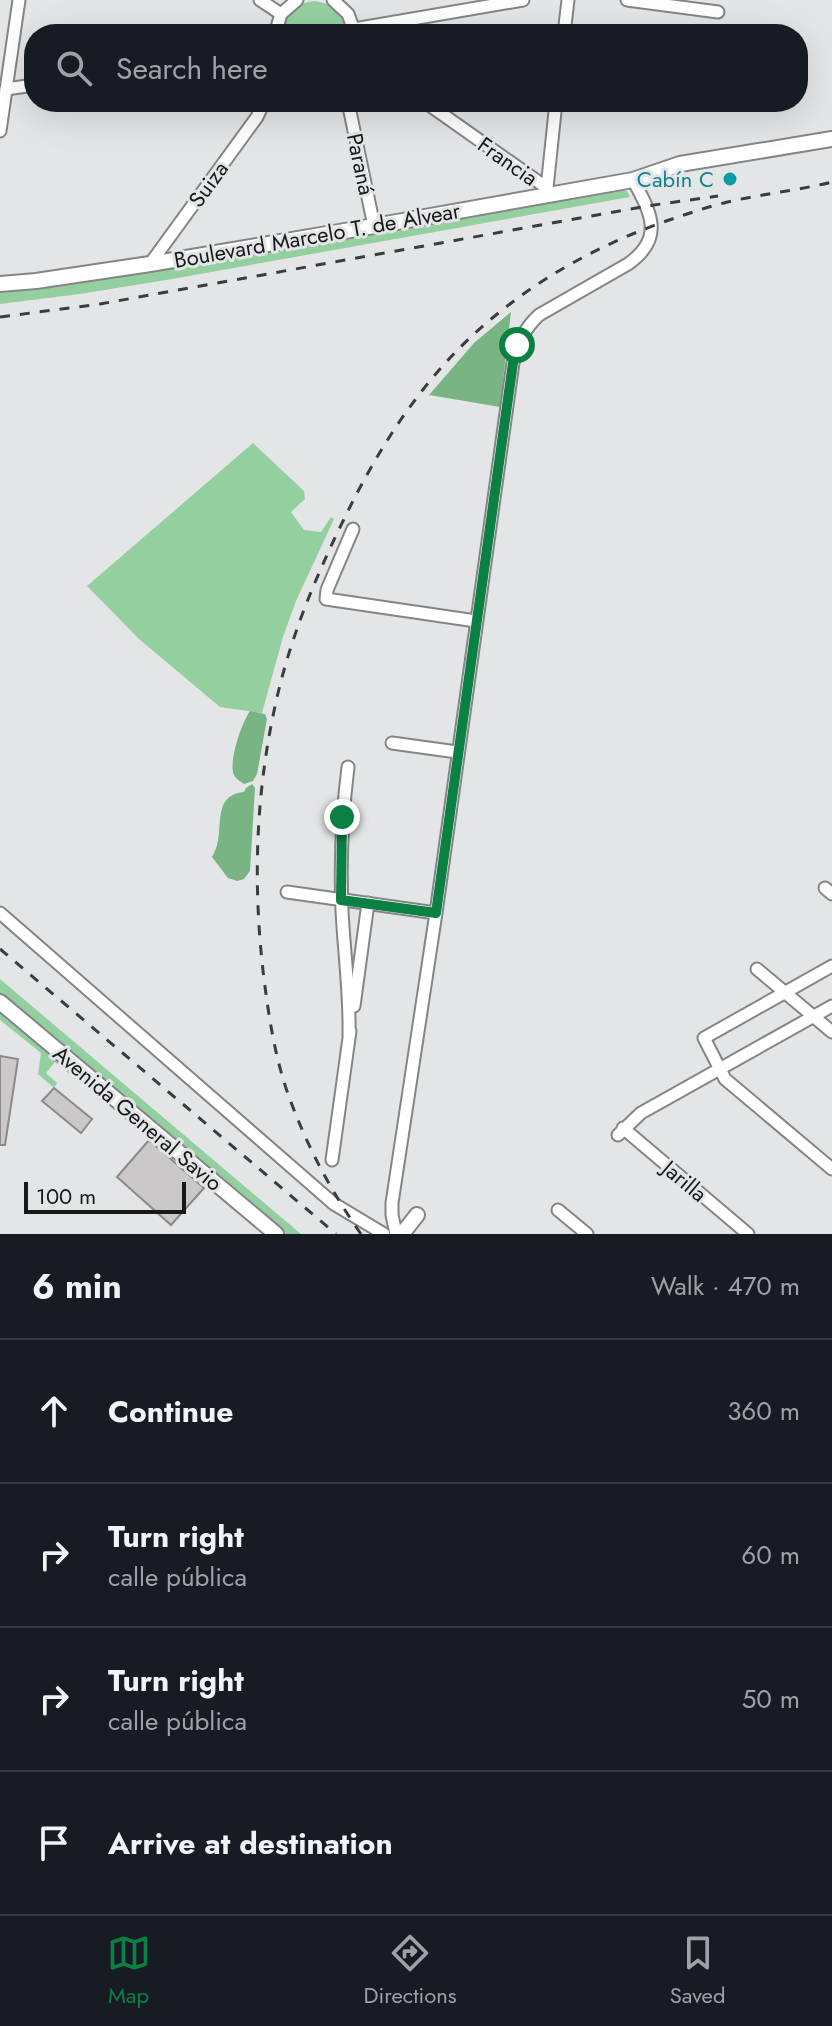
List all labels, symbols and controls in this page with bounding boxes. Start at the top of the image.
search box [24,24,808,112]
icon: search [52,46,96,90]
text: Search here [116,47,268,90]
street label: Francia [471,129,545,193]
street label: Paraná [339,130,383,198]
street label: Suiza [180,154,236,214]
place label: Cabín C [637,163,714,195]
marker: Cabín C [721,170,739,188]
street label: Boulevard Marcelo T. de Alvear [171,194,463,276]
route start [499,327,535,363]
route end [324,799,360,835]
street label: Avenida General Savio [46,1038,230,1198]
street label: Jarilla [653,1151,714,1209]
scale bar [24,1178,186,1214]
text: 100 m [36,1180,96,1212]
text: 6 min [32,1262,122,1311]
text: Walk · 470 m [651,1267,800,1305]
icon: ahead [32,1389,76,1433]
text: Continue [108,1390,234,1433]
text: 360 m [727,1392,800,1430]
text: Turn right [108,1515,244,1558]
icon: right [32,1533,76,1577]
text: 60 m [741,1536,800,1574]
text: calle pública [108,1558,247,1596]
text: Turn right [108,1659,244,1702]
icon: right [32,1677,76,1721]
text: 50 m [742,1680,800,1718]
text: calle pública [108,1702,247,1740]
icon: arrive [32,1821,76,1865]
text: Arrive at destination [108,1822,393,1865]
tab: Map [107,1931,151,2011]
tab: Directions [364,1931,457,2011]
tab: Saved [670,1931,725,2011]

